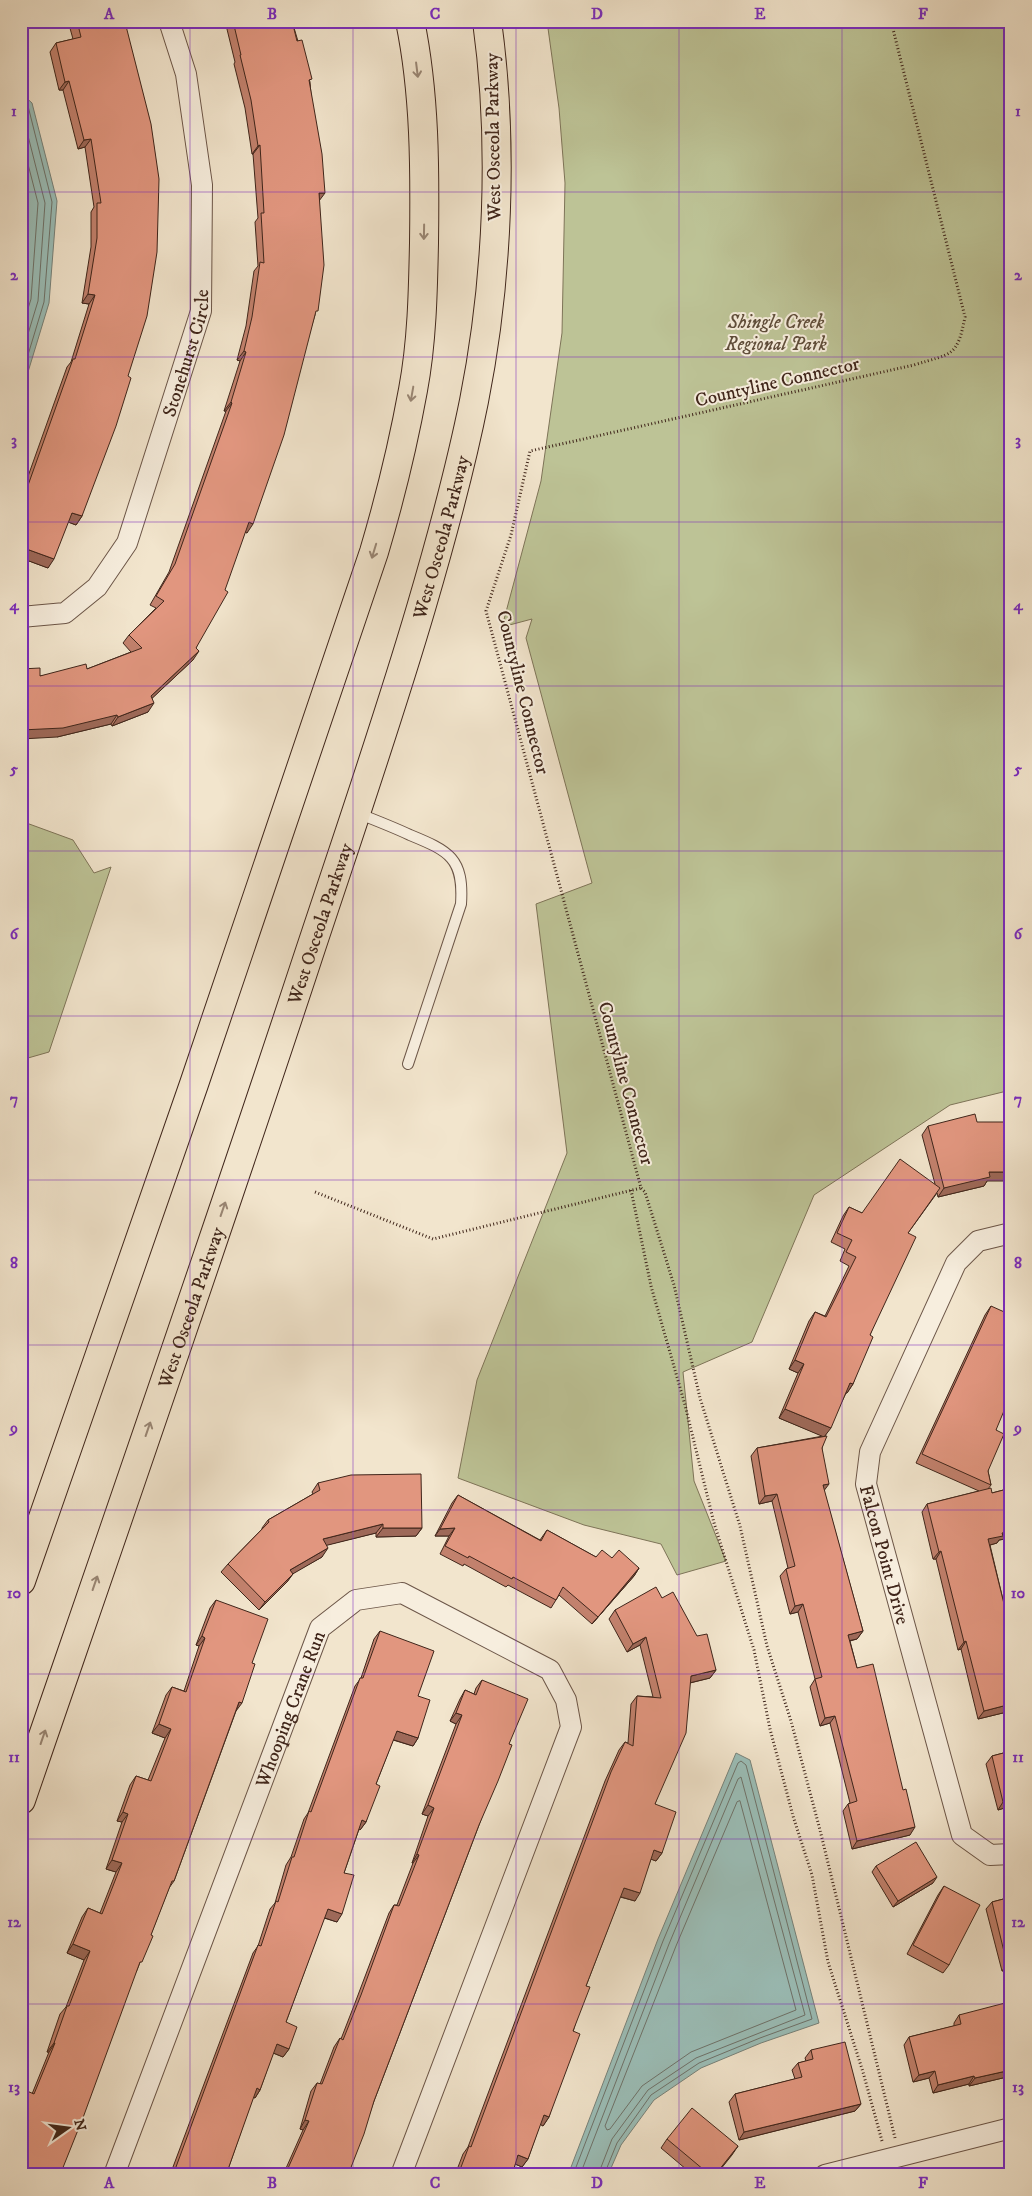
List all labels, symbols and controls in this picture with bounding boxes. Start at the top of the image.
text: A [103,4,115,24]
text: B [267,4,277,24]
text: C [430,4,440,24]
text: D [591,4,603,24]
text: E [754,4,766,24]
text: F [918,4,928,24]
street label: West Osceola Parkway [481,52,506,222]
one-way arrow [412,61,422,77]
text: 1 [11,101,17,121]
text: 1 [1015,101,1021,121]
one-way arrow [419,223,429,239]
text: 2 [10,265,19,285]
text: 2 [1014,265,1023,285]
street label: Stonehurst Circle [158,289,214,420]
park label: Shingle Creek Regional Park [724,311,827,356]
street label: Countyline Connector [693,352,862,413]
one-way arrow [407,385,417,401]
text: 3 [11,430,17,450]
text: 3 [1015,430,1021,450]
street label: West Osceola Parkway [408,452,475,623]
one-way arrow [369,543,379,559]
text: 4 [8,595,19,615]
text: 4 [1012,595,1023,615]
street label: Countyline Connector [491,608,554,777]
text: 5 [9,759,18,779]
text: 5 [1013,759,1022,779]
street label: West Osceola Parkway [283,839,359,1008]
text: 6 [10,924,20,944]
text: 6 [1014,924,1024,944]
street label: Countyline Connector [593,999,658,1168]
text: 7 [10,1089,18,1109]
text: 7 [1014,1089,1022,1109]
one-way arrow [219,1202,228,1218]
street label: West Osceola Parkway [153,1223,230,1392]
text: 8 [10,1253,18,1273]
text: 8 [1014,1253,1022,1273]
text: 9 [9,1418,18,1438]
text: 9 [1013,1418,1022,1438]
one-way arrow [144,1422,153,1438]
street label: Falcon Point Drive [854,1483,914,1627]
one-way arrow [91,1576,100,1591]
text: 10 [7,1583,22,1603]
text: 10 [1011,1583,1026,1603]
street label: Whooping Crane Run [251,1628,331,1792]
one-way arrow [39,1730,48,1745]
text: 11 [8,1747,20,1767]
text: 11 [1012,1747,1024,1767]
text: 12 [7,1912,22,1932]
text: 12 [1011,1912,1026,1932]
text: 13 [8,2077,20,2097]
text: 13 [1012,2077,1024,2097]
north arrow [42,2104,92,2154]
text: N [70,2117,90,2133]
text: A [103,2173,115,2193]
text: B [267,2173,277,2193]
text: C [430,2173,440,2193]
text: D [591,2173,603,2193]
text: E [754,2173,766,2193]
text: F [918,2173,928,2193]

